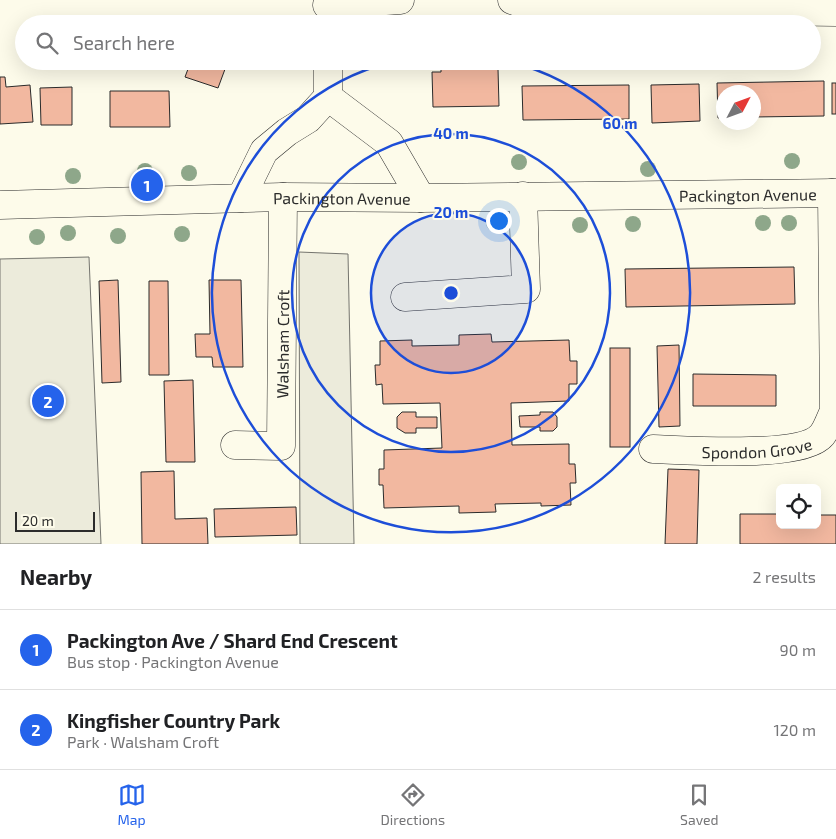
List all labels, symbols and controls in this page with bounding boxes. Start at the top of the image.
search box [15,15,821,70]
icon: search [33,29,61,57]
text: Search here [73,31,175,54]
north arrow [716,85,761,130]
text: 60 m [603,114,637,132]
text: 40 m [433,124,469,142]
pin: 1 [131,166,163,204]
street label: Packington Avenue [679,184,817,204]
street label: Packington Avenue [273,187,411,207]
text: 20 m [434,203,468,221]
your location [486,208,512,234]
centre of rings [442,284,460,302]
street label: Walsham Croft [272,289,292,399]
pin: 2 [32,382,64,420]
street label: Spondon Grove [701,433,814,461]
map controls [776,484,821,529]
button: locate [776,484,821,529]
scale bar [15,509,95,532]
text: 20 m [22,512,54,529]
text: Nearby [20,564,92,589]
text: 2 results [753,567,816,586]
text: Packington Ave / Shard End Crescent [67,629,398,652]
text: 1 [33,640,39,659]
text: 90 m [780,640,816,659]
text: Bus stop · Packington Avenue [67,652,279,671]
text: Kingfisher Country Park [67,709,280,732]
text: 2 [31,720,41,739]
text: 120 m [773,720,816,739]
text: Park · Walsham Croft [67,732,219,751]
tab: Map [117,781,146,828]
tab: Directions [381,781,445,828]
tab: Saved [680,781,719,828]

